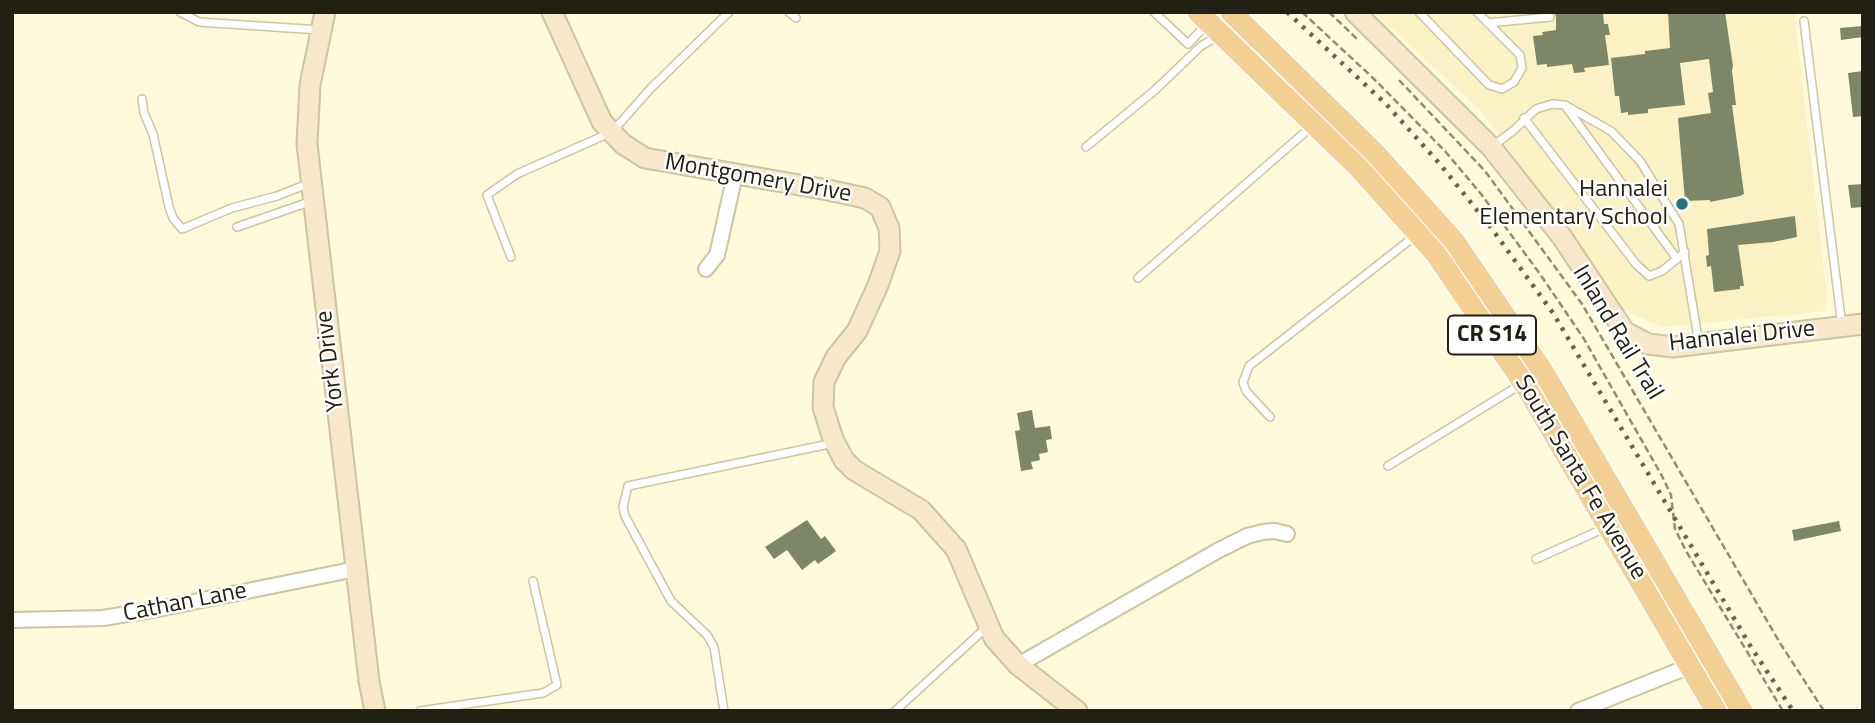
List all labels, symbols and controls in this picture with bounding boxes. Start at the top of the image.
street label: Montgomery Drive [663,148,853,210]
place label: Hannalei Elementary School [1479,176,1668,232]
marker: Hannalei Elementary School [1674,196,1690,212]
street label: Inland Rail Trail [1566,261,1668,405]
street label: York Drive [311,309,351,413]
street label: Hannalei Drive [1668,315,1816,359]
road number: CR S14 [1448,316,1536,354]
street label: South Santa Fe Avenue [1508,371,1652,585]
street label: Cathan Lane [121,577,249,629]

